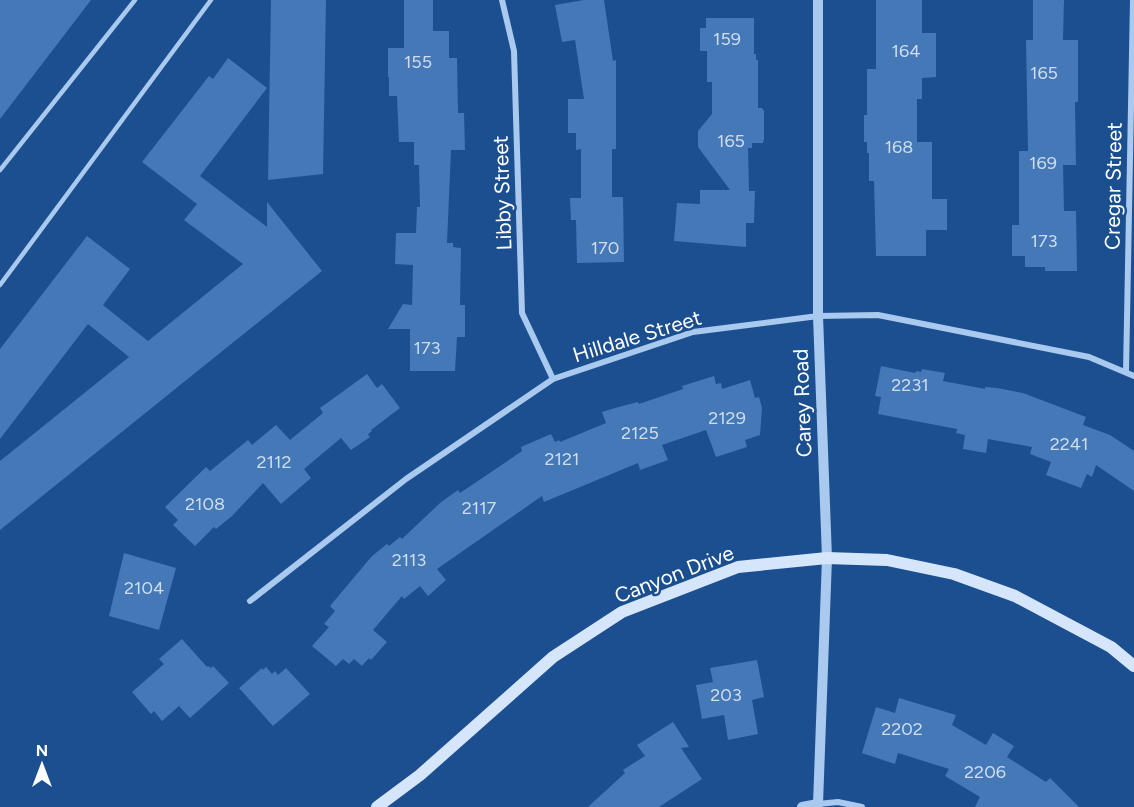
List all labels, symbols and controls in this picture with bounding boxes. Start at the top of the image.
house number: 159 [713,28,741,50]
house number: 164 [892,40,920,62]
house number: 155 [404,51,432,73]
house number: 165 [1030,62,1058,84]
street label: Cregar Street [1099,122,1127,250]
house number: 165 [717,130,745,152]
street label: Libby Street [487,135,517,251]
house number: 168 [885,136,913,158]
house number: 169 [1029,152,1057,174]
house number: 173 [1031,230,1057,252]
house number: 170 [591,237,619,259]
street label: Hilldale Street [570,305,704,367]
house number: 173 [414,337,440,359]
street label: Carey Road [788,348,816,458]
house number: 2231 [891,374,929,396]
house number: 2129 [708,407,746,429]
house number: 2125 [621,422,659,444]
house number: 2241 [1050,433,1088,455]
house number: 2121 [545,448,580,470]
house number: 2112 [257,451,292,473]
house number: 2108 [185,493,225,515]
house number: 2117 [462,497,497,519]
street label: Canyon Drive [611,540,737,608]
house number: 2113 [392,549,426,571]
house number: 2104 [124,577,164,599]
house number: 203 [710,684,742,706]
house number: 2202 [881,718,923,740]
north arrow [12,735,72,795]
text: N [36,741,48,760]
house number: 2206 [964,761,1006,783]

